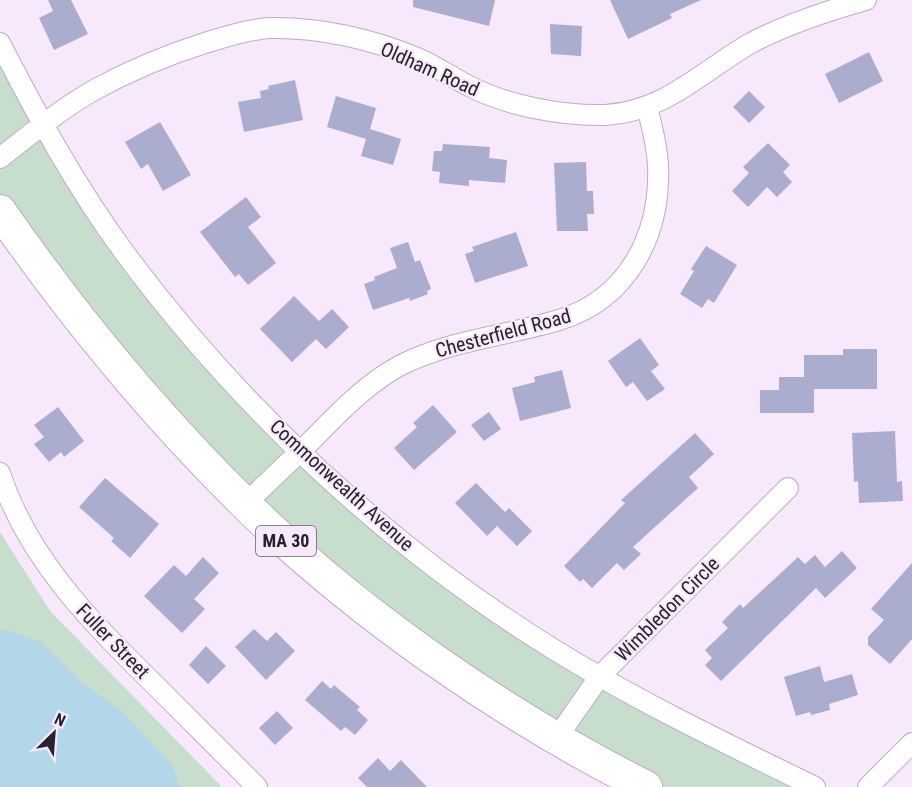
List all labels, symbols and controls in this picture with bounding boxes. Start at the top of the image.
street label: Oldham Road [377,37,483,101]
street label: Chesterfield Road [433,303,573,363]
street label: Commonwealth Avenue [265,414,419,556]
road number: MA 30 [256,526,316,556]
street label: Wimbledon Circle [610,552,724,666]
street label: Fuller Street [71,598,155,684]
north arrow [24,703,84,763]
text: N [52,709,69,731]

